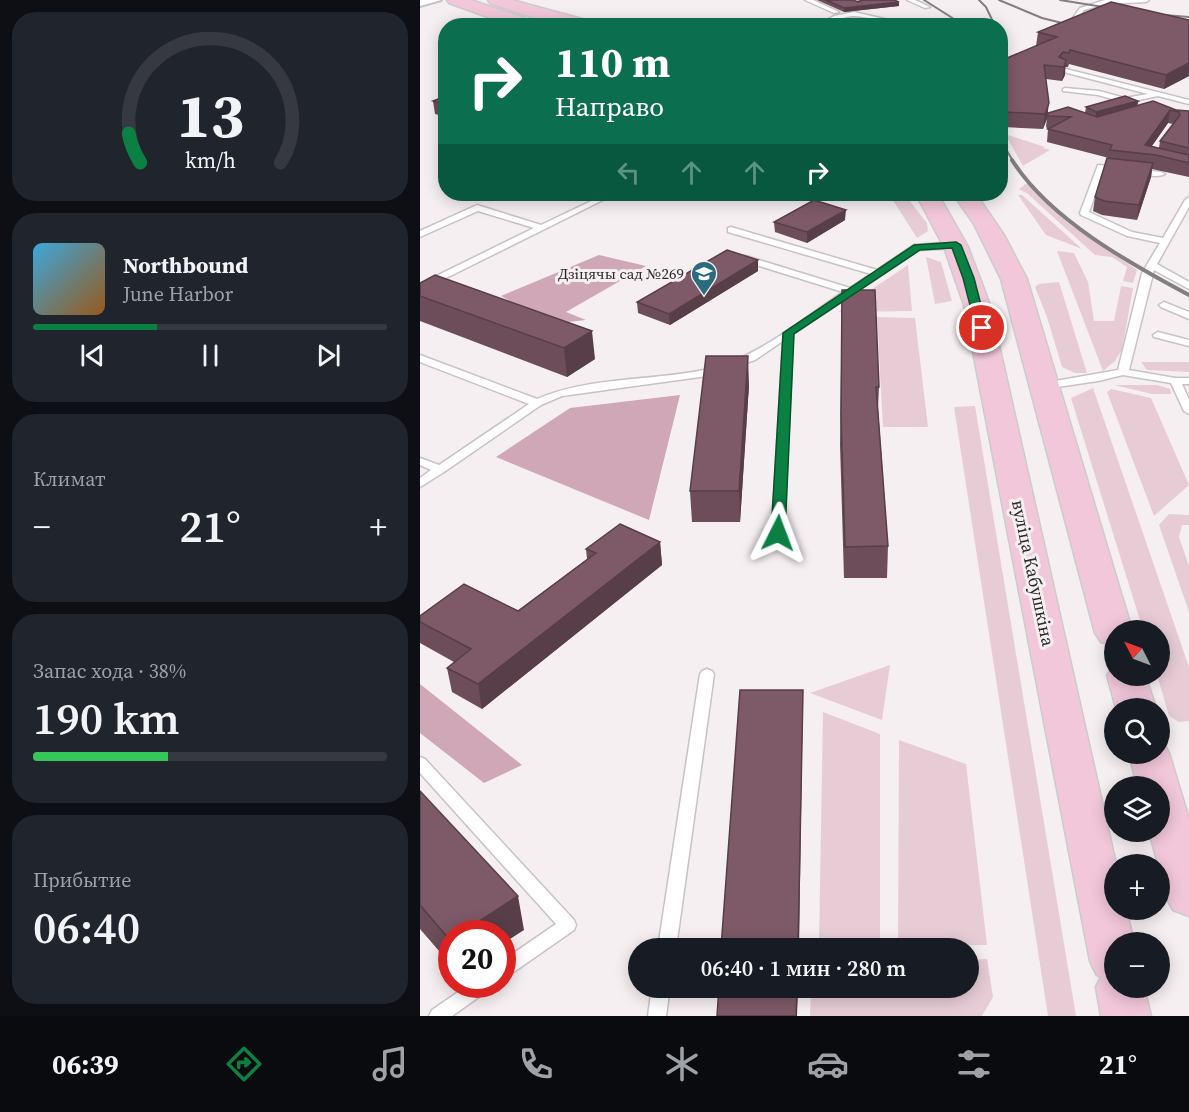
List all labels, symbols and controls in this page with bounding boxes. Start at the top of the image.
text: 110 m [555,33,670,91]
icon: right [456,42,534,120]
text: 13 [176,73,244,159]
text: Направо [555,88,664,125]
text: km/h [184,147,236,176]
icon: left [612,156,645,189]
icon: ahead [675,156,708,189]
icon: ahead [738,156,771,189]
icon: right [801,156,834,189]
text: Northbound [123,250,248,280]
school or university icon: Дзіцячы сад №269 [689,259,719,297]
place label: Дзіцячы сад №269 [558,263,684,284]
text: June Harbor [123,280,233,308]
pin [956,302,1007,353]
icon: arrive [965,311,998,344]
icon: previous [76,339,109,372]
icon: pause [194,339,227,372]
icon: next [312,339,345,372]
text: Климат [33,465,106,493]
text: 21° [179,495,241,557]
street label: вуліца Кабушкіна [1006,497,1061,649]
position arrow [746,501,810,565]
text: − [33,504,51,549]
text: + [370,504,387,549]
north arrow [1104,620,1170,686]
map controls [1104,620,1170,998]
text: Запас хода · 38% [33,657,186,685]
text: 190 km [33,687,180,749]
button: search [1104,698,1170,764]
button: layers [1104,776,1170,842]
button: + [1104,854,1170,920]
text: Прибытие [33,866,131,894]
text: 06:40 [33,896,140,958]
speed limit sign: 20 [438,920,516,998]
button: − [1104,932,1170,998]
text: 06:40 · 1 мин · 280 m [701,953,906,983]
icon: directions [223,1043,265,1085]
icon: music [369,1043,411,1085]
icon: phone [515,1043,557,1085]
icon: climate [661,1043,703,1085]
icon: car [807,1043,849,1085]
icon: filters [953,1043,995,1085]
text: 06:39 [52,1046,119,1083]
text: 21° [1099,1046,1137,1083]

